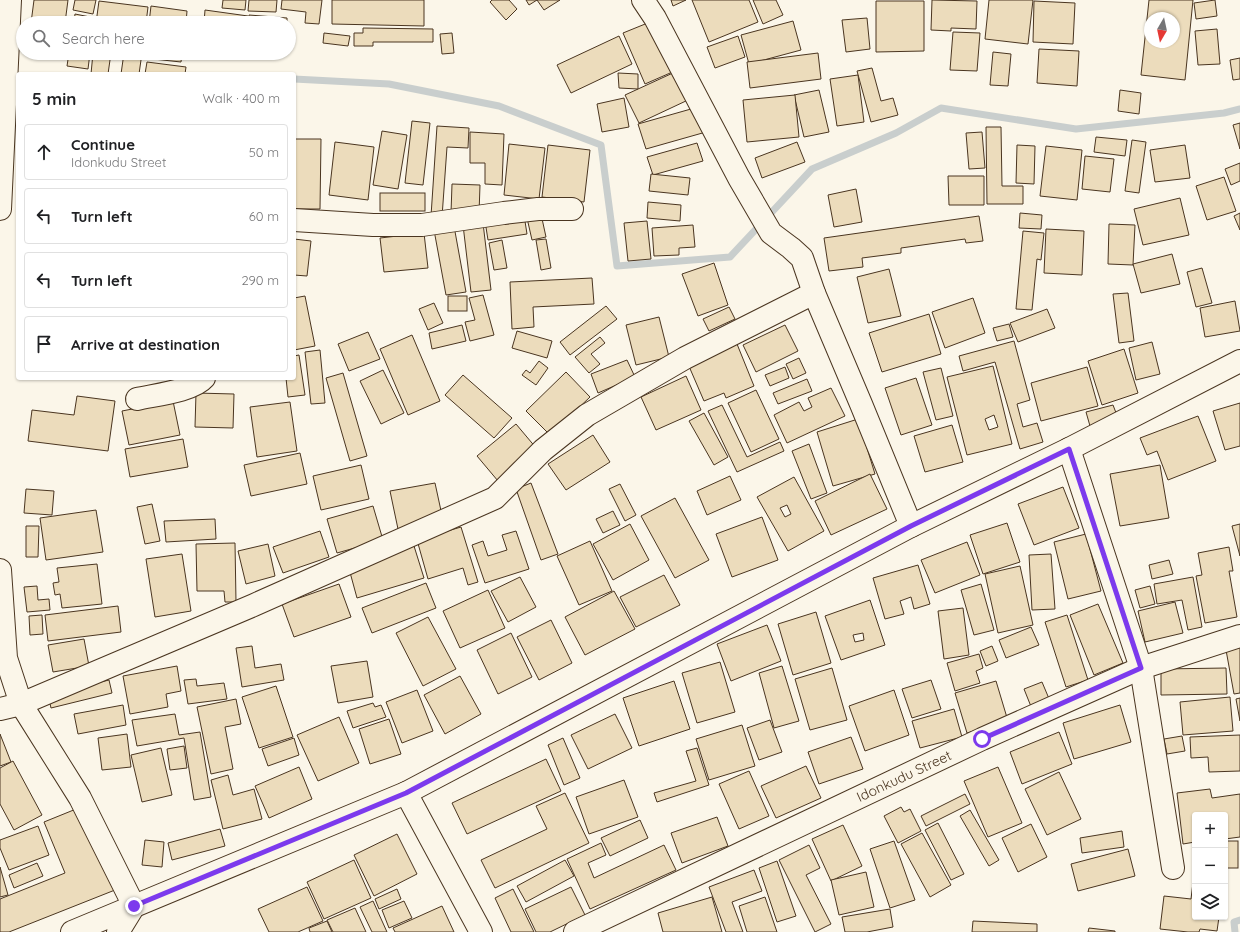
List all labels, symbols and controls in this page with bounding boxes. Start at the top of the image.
north arrow [1144,12,1180,48]
search box [16,16,296,60]
icon: search [30,27,52,49]
text: Search here [62,29,145,48]
text: 5 min [32,88,76,109]
text: Walk · 400 m [202,90,280,106]
text: Continue [71,135,135,154]
icon: ahead [33,141,55,163]
text: 50 m [249,144,279,160]
text: Idonkudu Street [71,154,166,170]
icon: left [33,205,55,227]
text: Turn left [71,207,133,226]
text: 60 m [249,208,279,224]
icon: left [33,269,55,291]
text: Turn left [71,271,133,290]
text: 290 m [241,272,279,288]
icon: arrive [33,333,55,355]
text: Arrive at destination [71,335,220,354]
route start [973,730,991,748]
street label: Idonkudu Street [854,746,955,806]
map controls [1192,812,1228,920]
button: + [1192,812,1228,848]
button: − [1192,848,1228,884]
button: layers [1192,884,1228,920]
route end [125,897,143,915]

